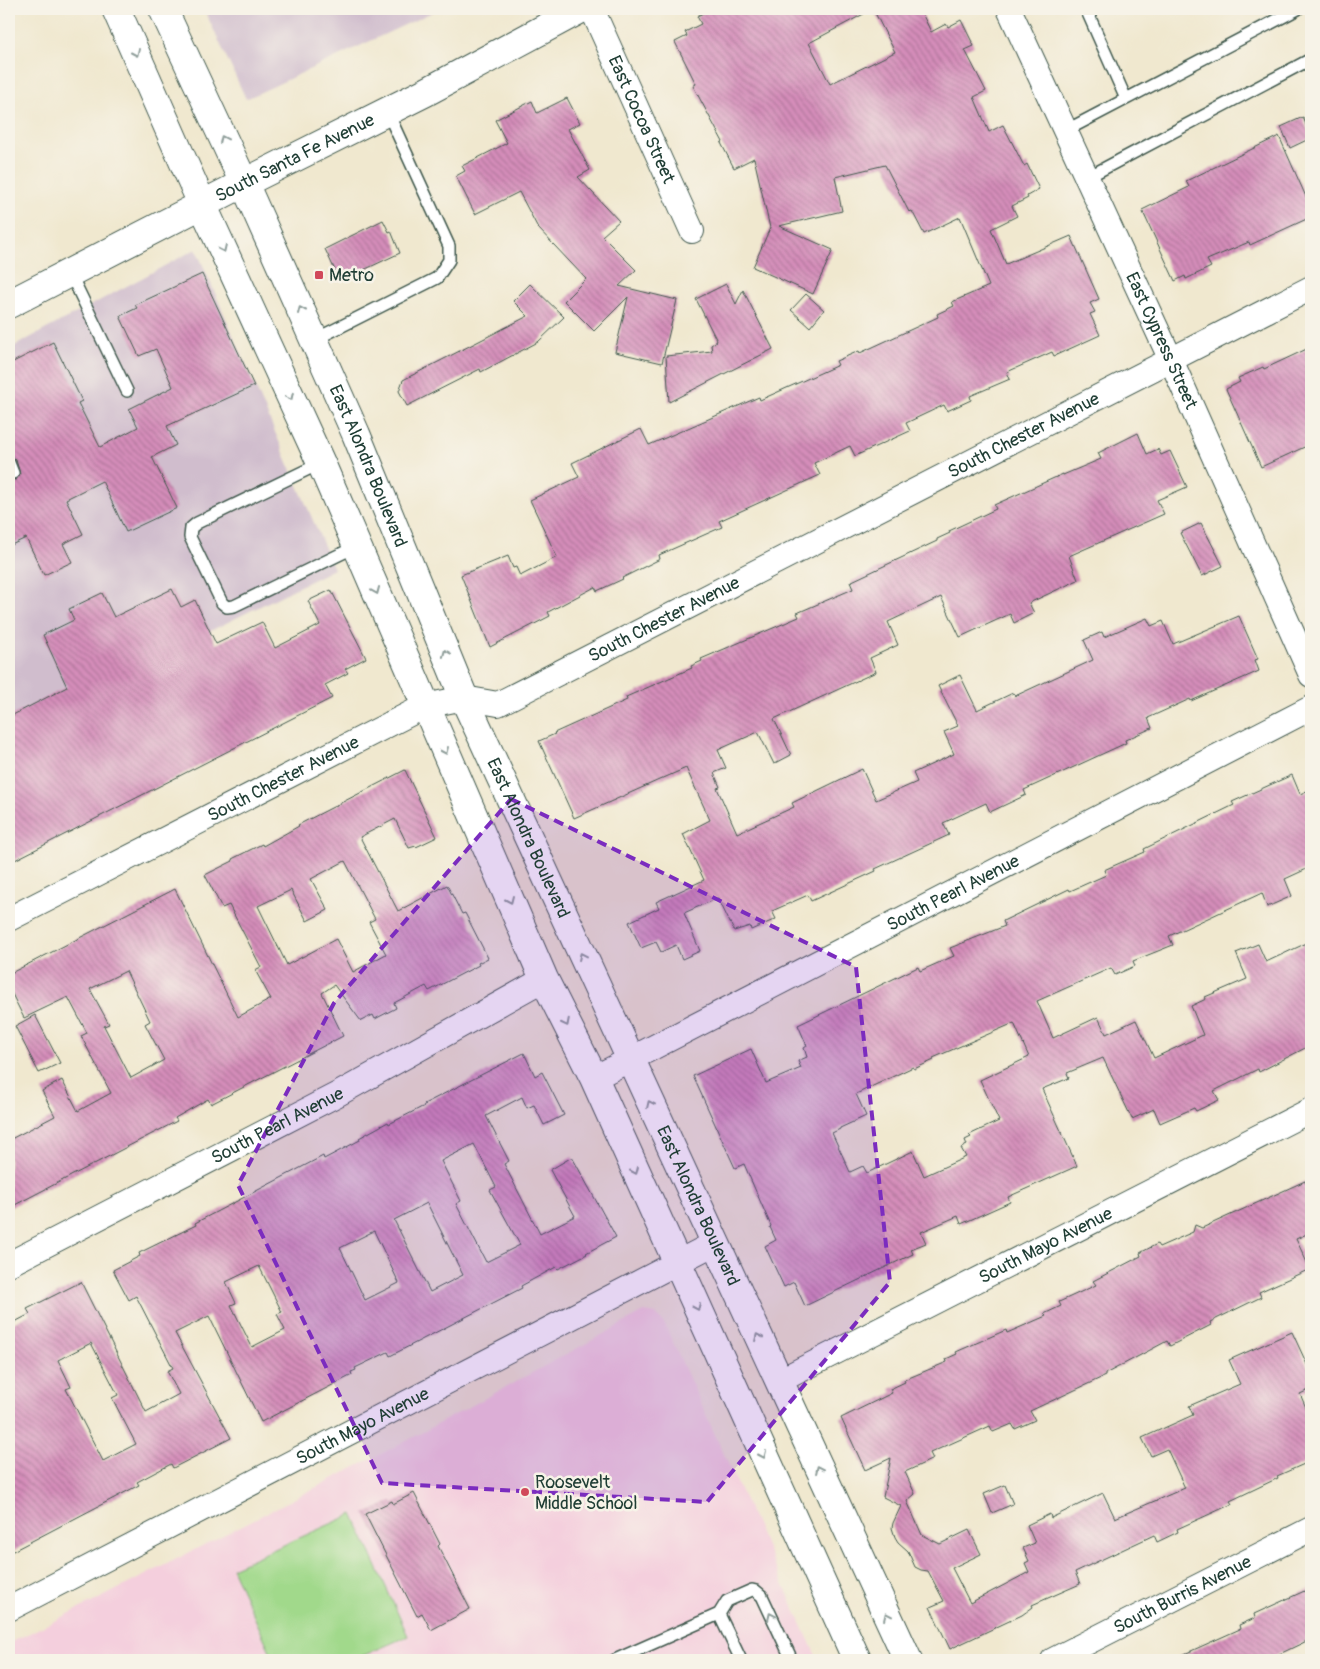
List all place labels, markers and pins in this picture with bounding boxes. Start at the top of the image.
place label: Metro [329,264,374,287]
marker: Metro [313,269,325,281]
place label: Roosevelt Middle School [535,1471,638,1515]
marker: Roosevelt Middle School [519,1486,531,1498]

